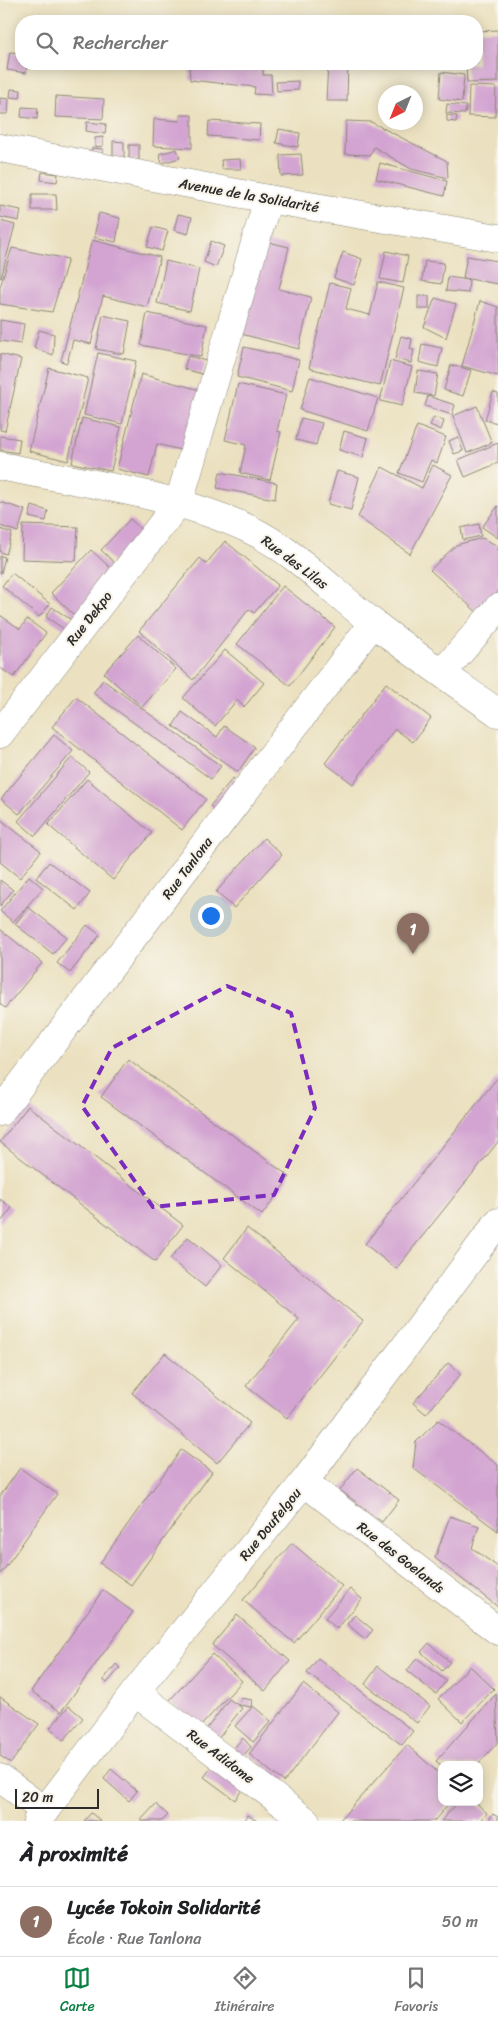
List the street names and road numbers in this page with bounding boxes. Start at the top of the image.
street label: Avenue de la Solidarité [176,171,321,220]
street label: Rue des Lilas [256,529,334,596]
street label: Rue Dekpo [60,585,119,651]
street label: Rue Tanlona [155,831,220,905]
street label: Rue Doufelgou [233,1482,308,1567]
street label: Rue des Goelands [351,1515,450,1600]
street label: Rue Adidome [181,1722,260,1790]

